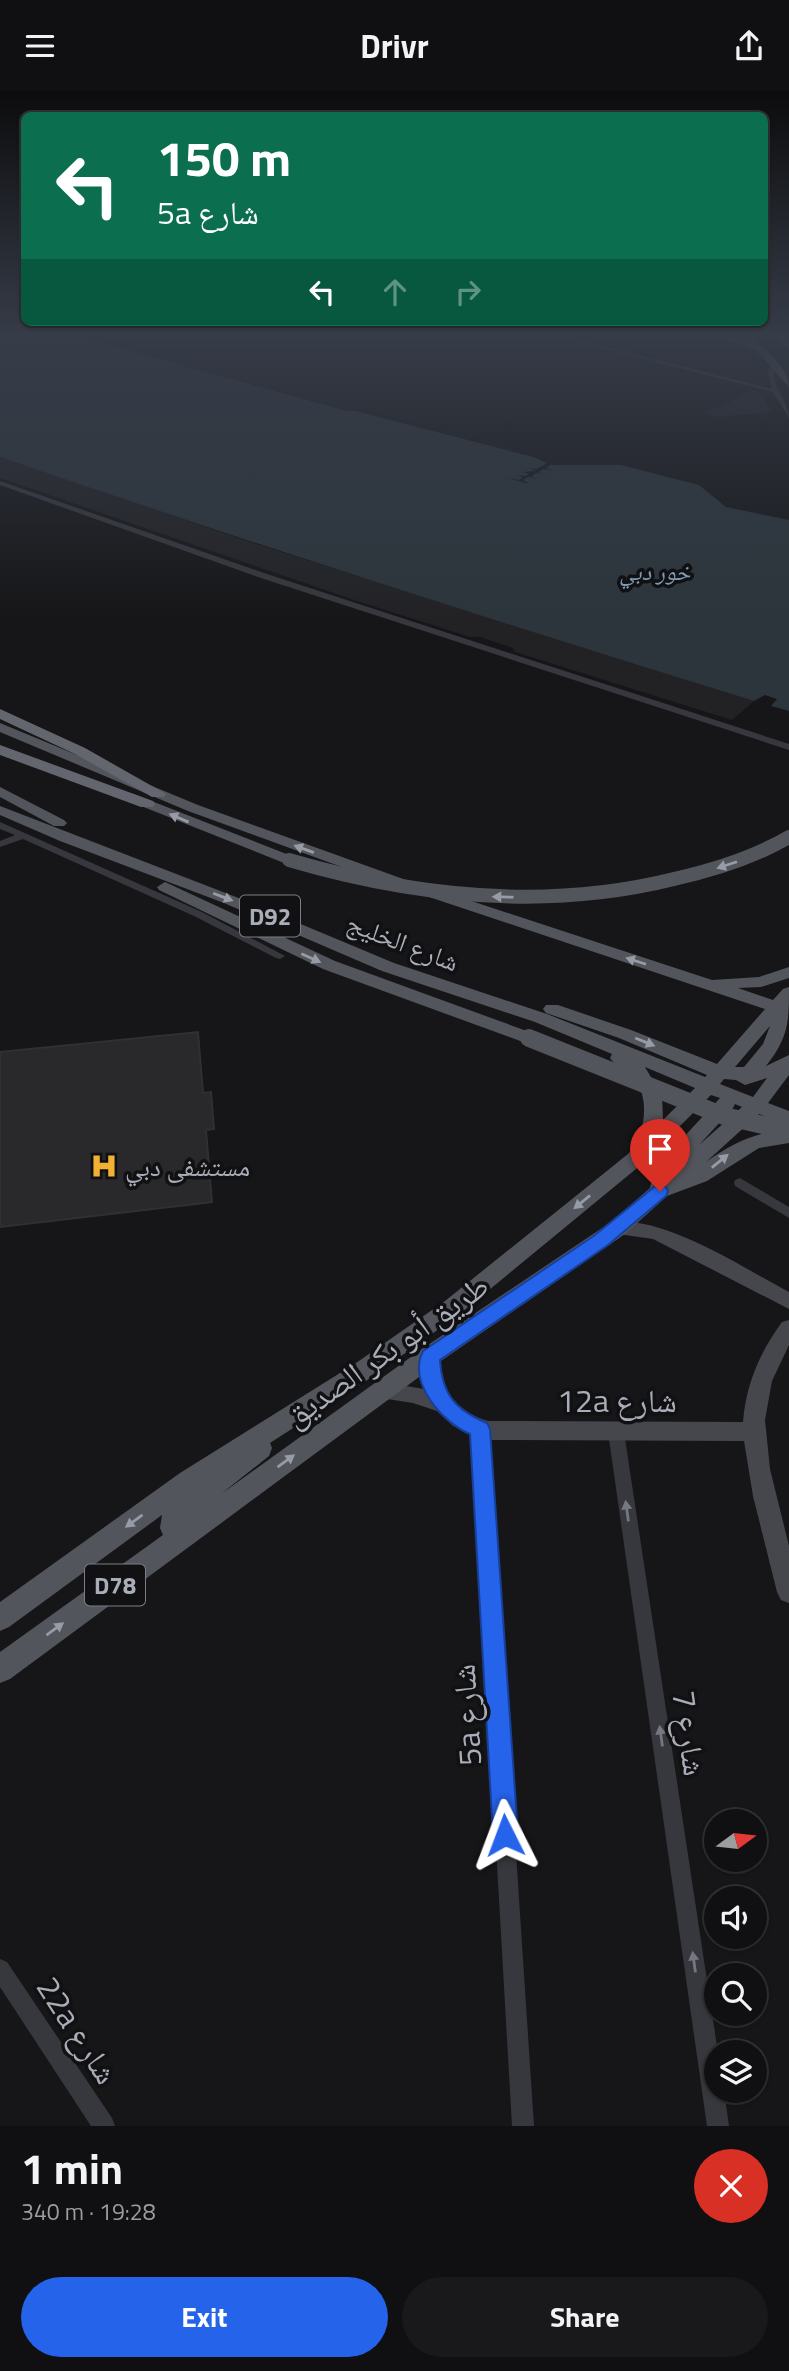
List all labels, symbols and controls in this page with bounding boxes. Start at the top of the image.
text: Drivr [360,22,429,70]
icon: menu [21,27,59,65]
icon: share [730,27,768,65]
text: 150 m [157,120,291,195]
icon: left [42,140,133,231]
text: 5a شارع [157,188,259,236]
icon: left [303,273,341,311]
icon: ahead [376,273,414,311]
icon: right [449,273,487,311]
water label: خور دبي [620,554,691,590]
one-way arrow [169,812,190,823]
one-way arrow [294,843,315,854]
one-way arrow [716,860,737,870]
one-way arrow [213,892,234,903]
one-way arrow [491,892,513,903]
road number: D92 [240,895,300,937]
street label: شارع الخليج [341,903,465,981]
one-way arrow [301,952,322,963]
one-way arrow [625,955,646,966]
one-way arrow [635,1037,656,1048]
pin [630,1119,690,1191]
icon: arrive [641,1130,679,1168]
place label: مستشفى دبي [125,1147,250,1187]
hospital icon: مستشفى دبي [89,1151,119,1181]
one-way arrow [711,1154,729,1169]
one-way arrow [573,1194,590,1209]
street label: طريق أبو بكر الصديق [274,1261,498,1439]
street label: 12a شارع [557,1376,677,1424]
one-way arrow [277,1454,295,1468]
one-way arrow [622,1500,633,1522]
one-way arrow [125,1514,143,1528]
road number: D78 [85,1565,145,1605]
one-way arrow [46,1622,64,1636]
street label: 5a شارع [439,1663,493,1767]
street label: شارع 7 [660,1687,720,1779]
one-way arrow [655,1725,666,1747]
position arrow [468,1798,542,1872]
north arrow [704,1809,766,1873]
map controls [704,1809,767,2103]
button: sound [704,1886,767,1949]
one-way arrow [688,1950,699,1972]
button: search [704,1963,767,2026]
street label: 22a شارع [25,1967,131,2093]
button: layers [704,2040,767,2103]
text: 1 min [21,2136,123,2200]
button: close [694,2149,768,2223]
text: 340 m · 19:28 [21,2194,156,2229]
button: Exit [21,2277,388,2357]
button: Share [402,2277,768,2357]

